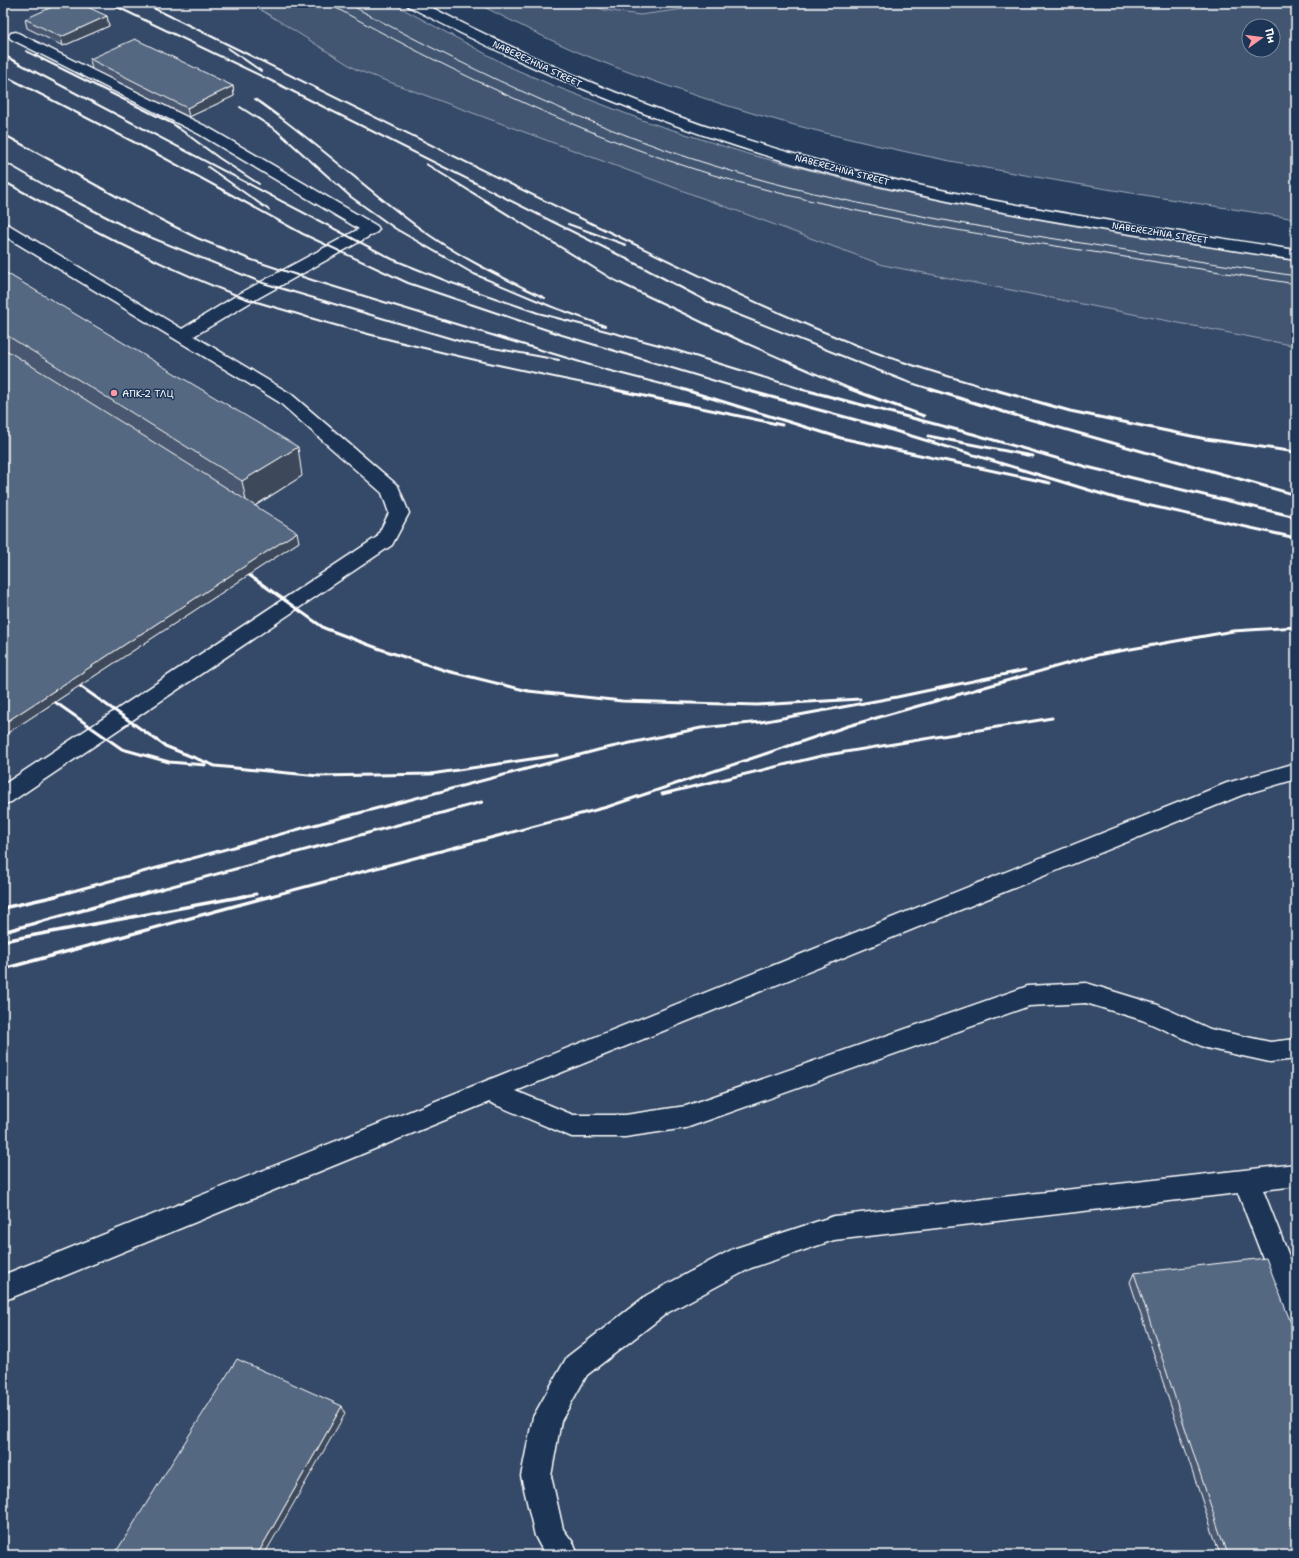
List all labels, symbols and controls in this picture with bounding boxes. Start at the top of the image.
north arrow [1241,18,1281,58]
text: Пн [1261,27,1279,45]
street label: NABEREZHNA STREET [490,38,584,90]
street label: NABEREZHNA STREET [793,152,891,188]
street label: NABEREZHNA STREET [1111,219,1209,247]
place label: АПК-2 ТЛЦ [122,387,174,400]
marker: АПК-2 ТЛЦ [109,388,119,398]

